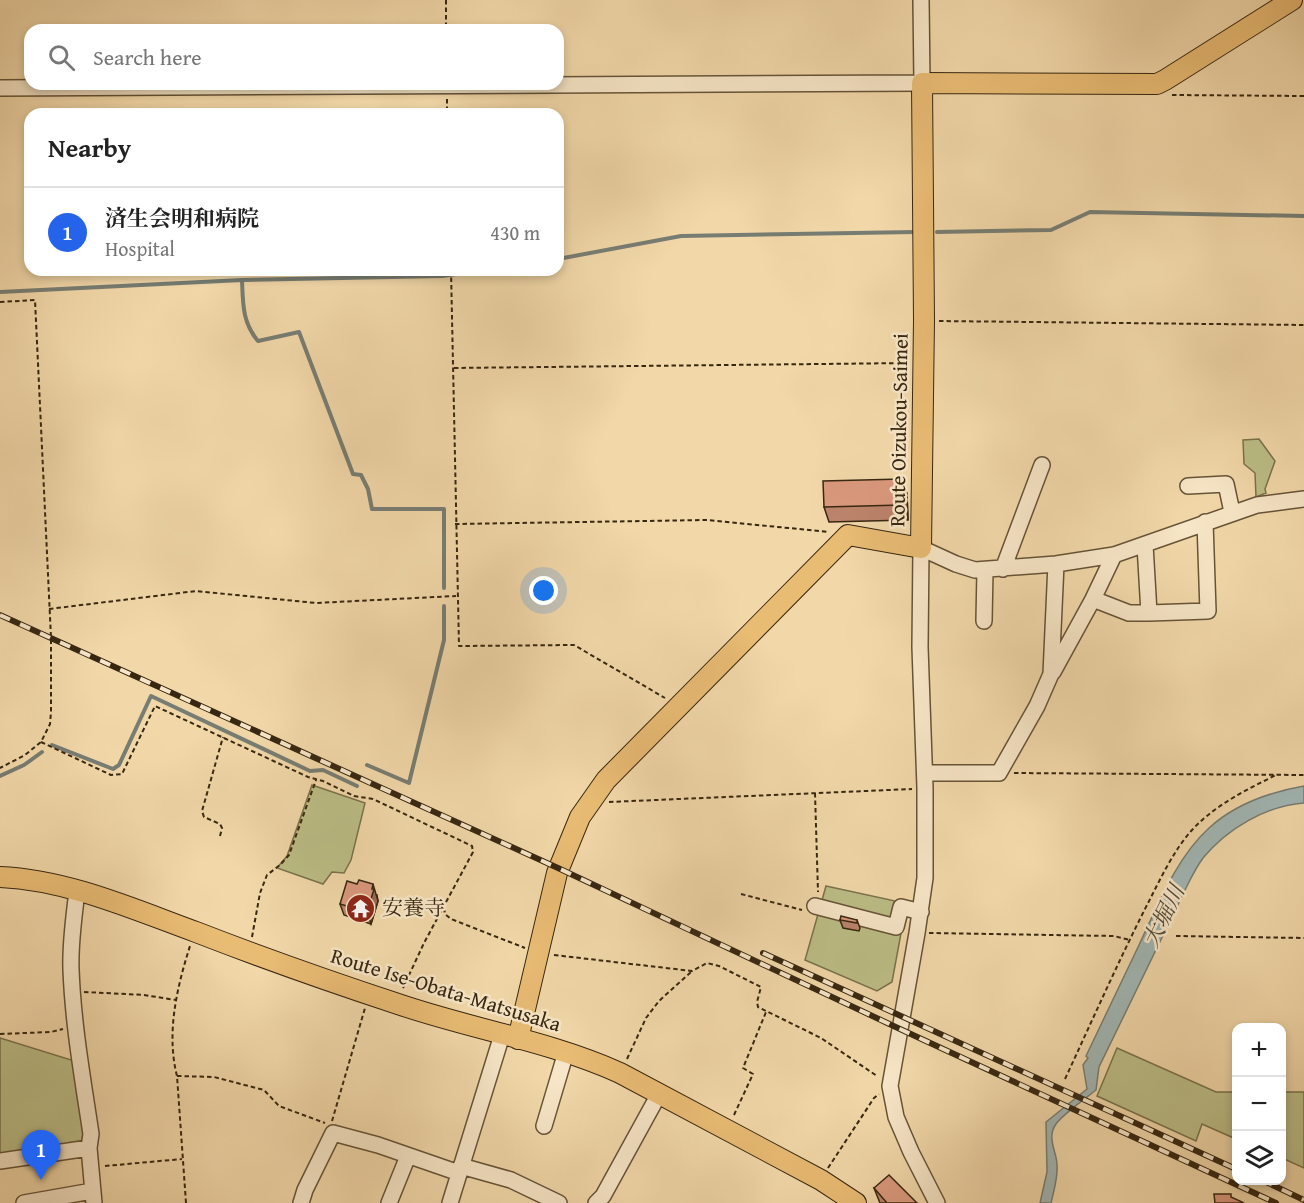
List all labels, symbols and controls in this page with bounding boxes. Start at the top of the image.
search box [24,24,564,90]
icon: search [45,41,78,74]
text: Search here [93,41,202,73]
text: Nearby [48,128,131,167]
text: 済生会明和病院 [105,202,259,234]
text: 1 [62,218,73,247]
text: 430 m [490,218,540,247]
text: Hospital [105,234,175,263]
street label: Route Oizukou-Saimei [881,333,916,527]
your location [529,576,558,605]
water label: 大堀川 [1134,878,1193,953]
temple icon: 安養寺 [345,892,377,924]
place label: 安養寺 [382,892,445,923]
street label: Route Ise-Obata-Matsusaka [327,940,565,1039]
map controls [1232,1023,1286,1185]
button: + [1232,1023,1286,1077]
button: − [1232,1077,1286,1131]
pin: 1 [22,1130,60,1180]
button: layers [1232,1131,1286,1185]

